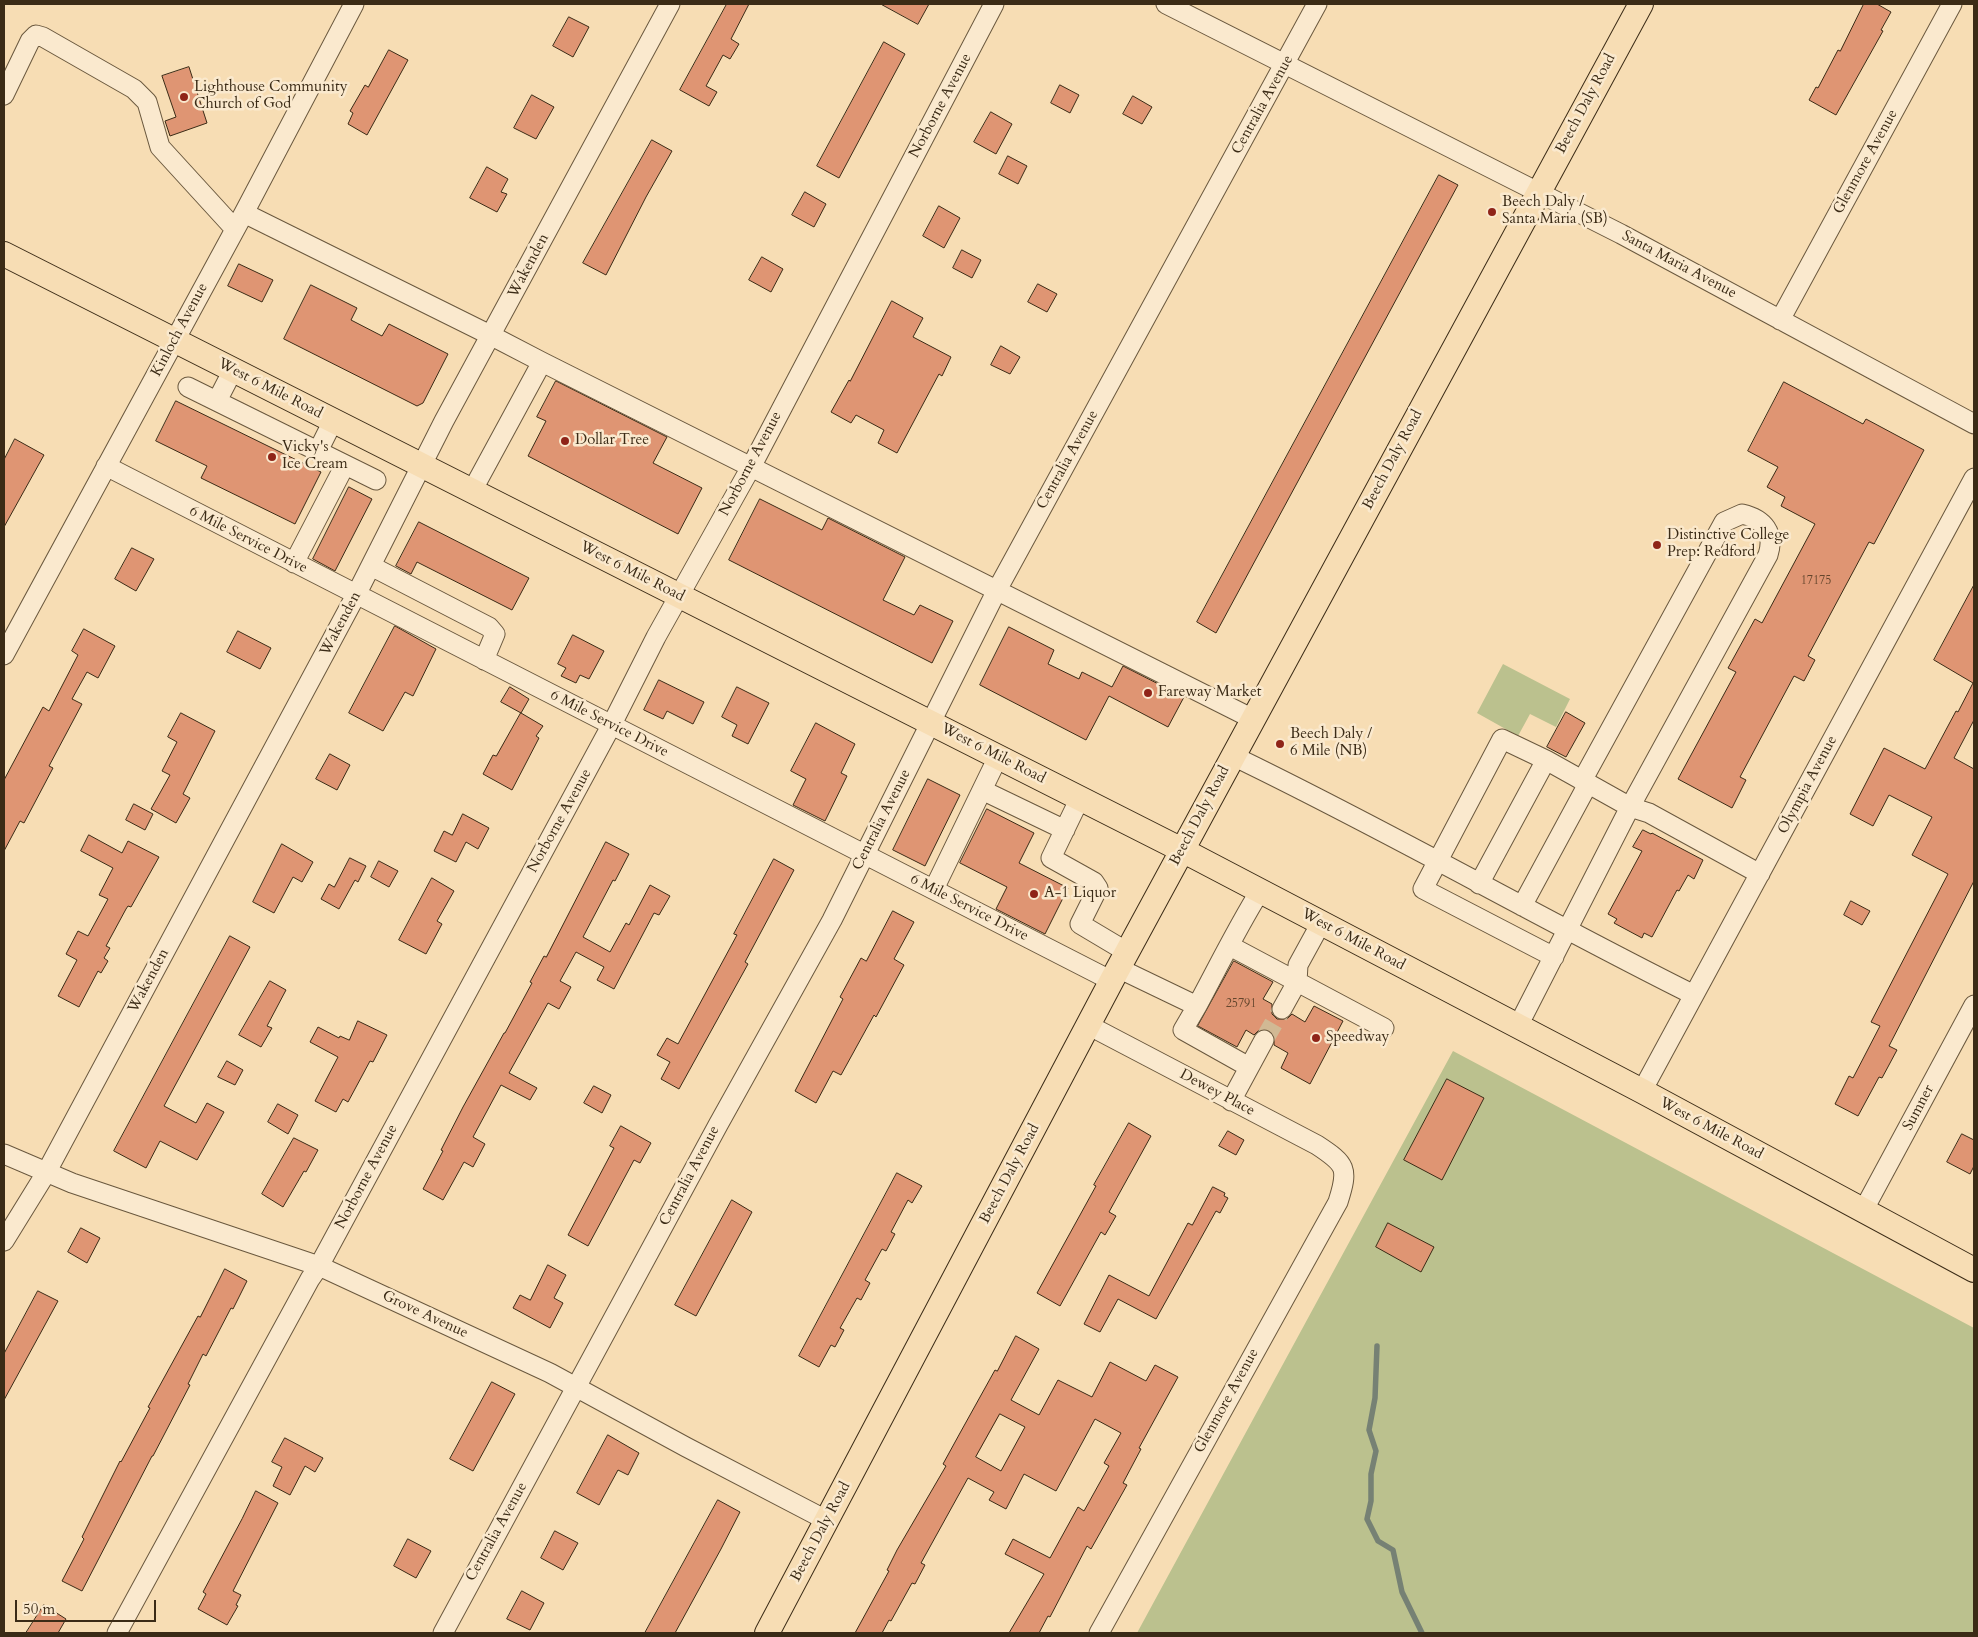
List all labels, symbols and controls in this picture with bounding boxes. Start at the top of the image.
street label: Norborne Avenue [906,51,976,161]
street label: Beech Daly Road [1552,51,1620,157]
street label: Centralia Avenue [1228,52,1298,158]
place label: Lighthouse Community Church of God [194,79,348,114]
marker: Lighthouse Community Church of God [178,91,190,103]
street label: Glenmore Avenue [1830,107,1902,217]
place label: Beech Daly / Santa Maria (SB) [1502,194,1608,229]
marker: Beech Daly / Santa Maria (SB) [1486,206,1498,218]
street label: Santa Maria Avenue [1619,227,1739,303]
street label: Wakenden [505,231,553,301]
street label: Kinloch Avenue [148,280,212,380]
street label: West 6 Mile Road [215,355,325,423]
street label: Centralia Avenue [1033,407,1103,513]
street label: Beech Daly Road [1359,407,1427,513]
street label: Norborne Avenue [716,409,786,519]
place label: Dollar Tree [575,432,649,450]
marker: Dollar Tree [559,435,571,447]
place label: Vicky's Ice Cream [282,439,348,474]
marker: Vicky's Ice Cream [266,451,278,463]
street label: 6 Mile Service Drive [186,502,310,578]
place label: Distinctive College Prep: Redford [1667,527,1789,562]
street label: West 6 Mile Road [577,538,687,606]
marker: Distinctive College Prep: Redford [1651,539,1663,551]
house number: 17175 [1801,574,1831,588]
street label: Wakenden [317,589,365,659]
place label: Fareway Market [1158,684,1261,702]
street label: 6 Mile Service Drive [547,686,671,762]
marker: Fareway Market [1142,687,1154,699]
street label: West 6 Mile Road [938,720,1048,788]
place label: Beech Daly / 6 Mile (NB) [1290,726,1372,761]
street label: Olympia Avenue [1775,733,1841,837]
marker: Beech Daly / 6 Mile (NB) [1274,738,1286,750]
street label: Beech Daly Road [1166,763,1234,869]
street label: Norborne Avenue [524,766,596,876]
street label: Centralia Avenue [849,767,915,873]
street label: 6 Mile Service Drive [907,870,1031,946]
place label: A-1 Liquor [1044,885,1116,903]
marker: A-1 Liquor [1028,888,1040,900]
street label: West 6 Mile Road [1298,905,1408,975]
street label: Wakenden [125,946,173,1016]
house number: 25791 [1226,997,1256,1011]
place label: Speedway [1326,1029,1390,1047]
marker: Speedway [1310,1032,1322,1044]
street label: Dewey Place [1176,1066,1258,1120]
street label: Sumner [1899,1082,1939,1134]
street label: West 6 Mile Road [1656,1094,1766,1164]
street label: Beech Daly Road [976,1121,1044,1227]
street label: Norborne Avenue [332,1122,402,1232]
street label: Centralia Avenue [656,1123,724,1229]
street label: Grove Avenue [379,1287,471,1343]
street label: Glenmore Avenue [1191,1346,1263,1456]
street label: Centralia Avenue [462,1479,532,1585]
street label: Beech Daly Road [787,1479,855,1585]
scale bar [18,1590,159,1622]
text: 50 m [23,1599,55,1619]

